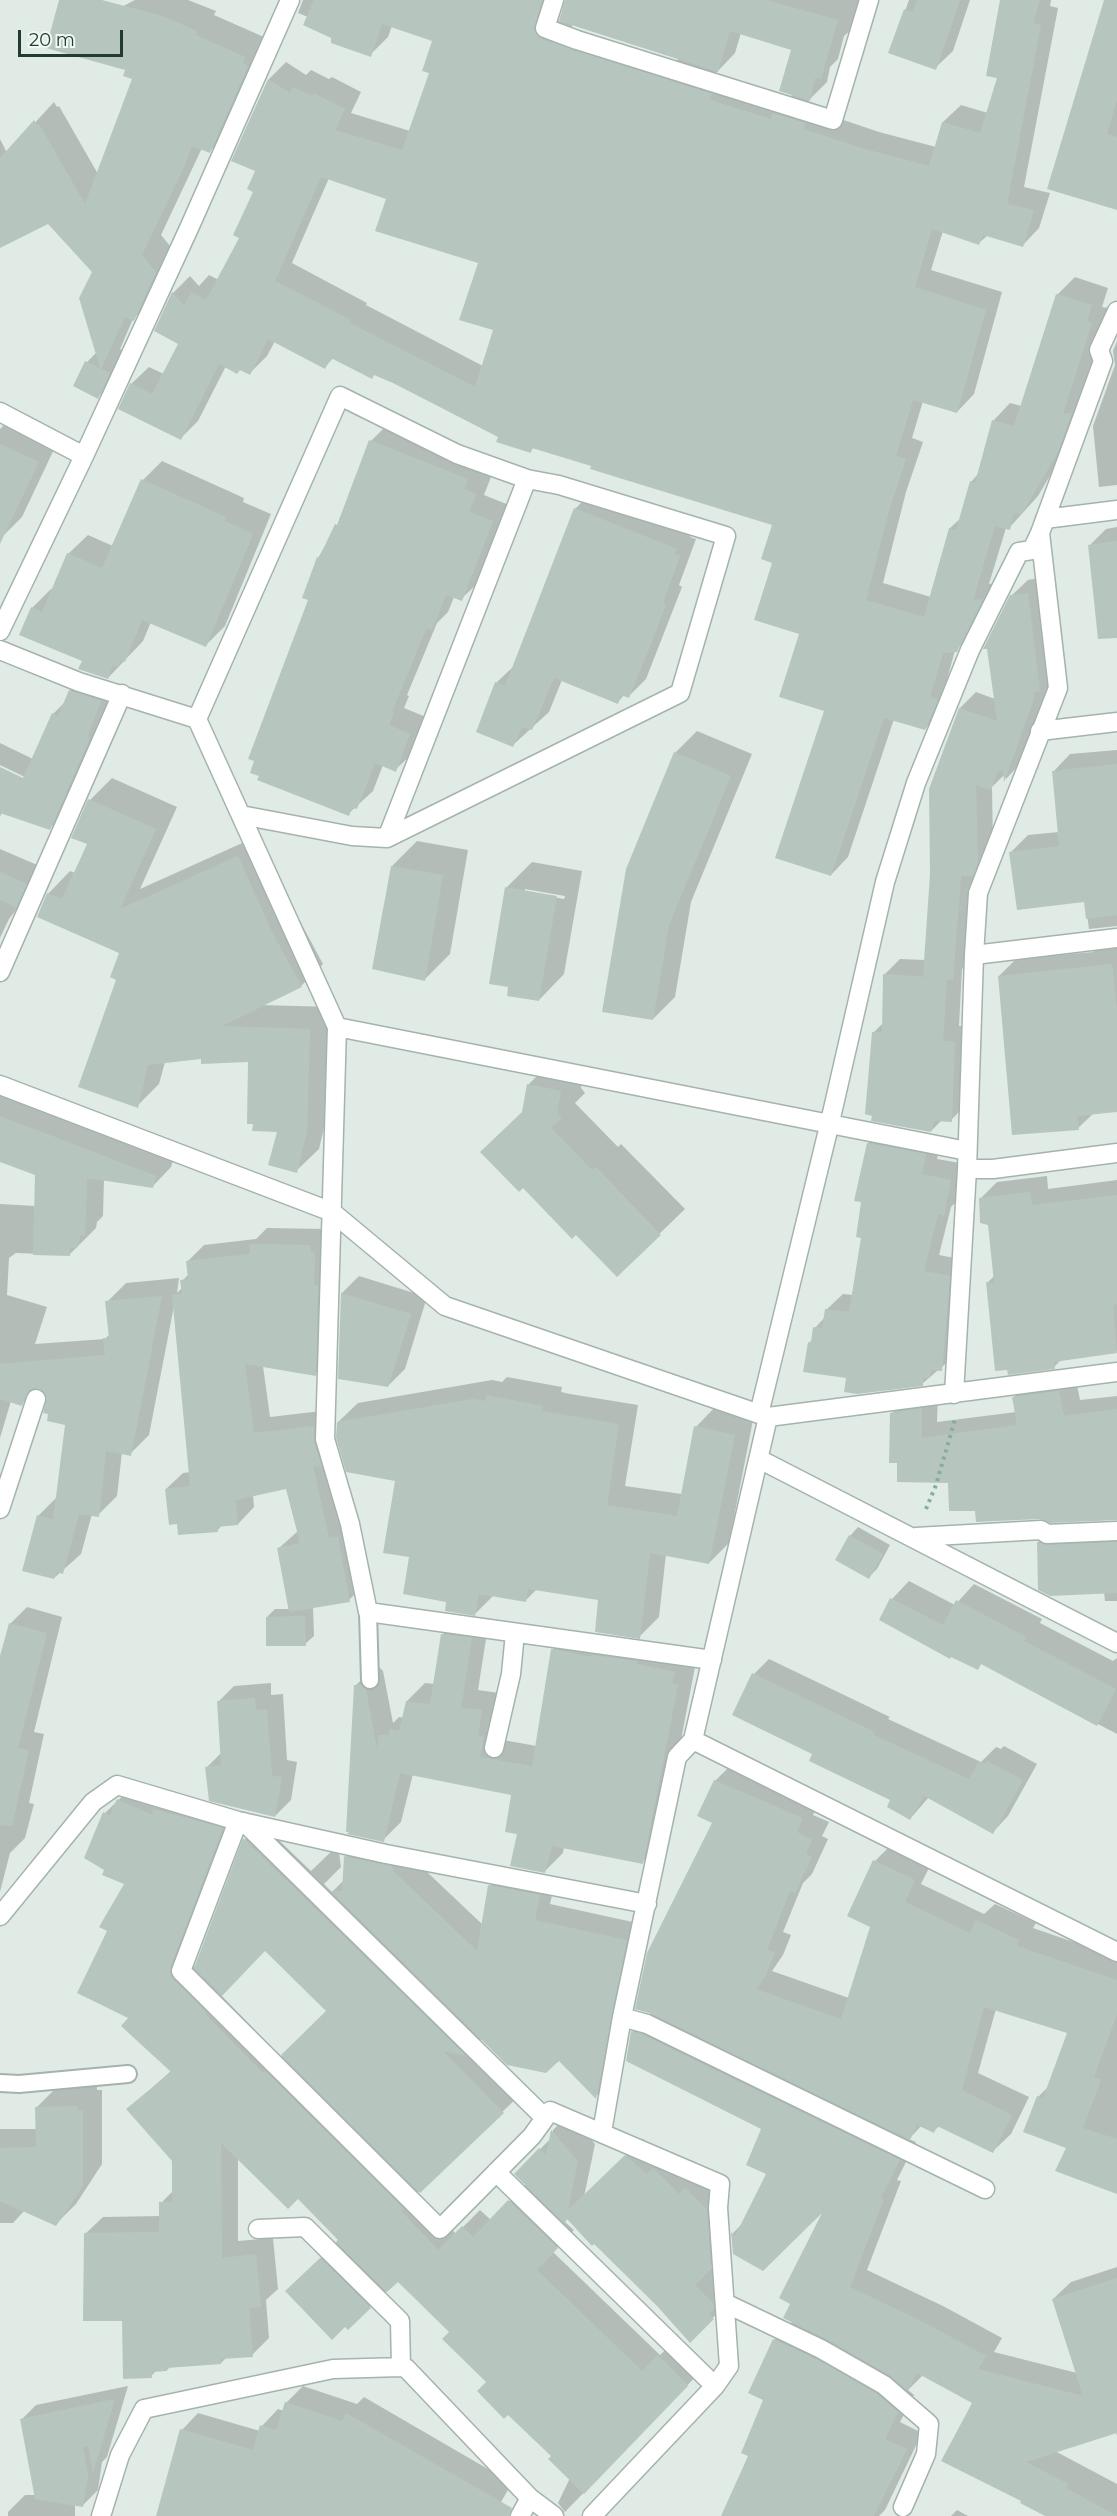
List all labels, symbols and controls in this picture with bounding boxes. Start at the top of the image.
scale bar [21,18,126,56]
text: 20 m [29,29,75,51]

